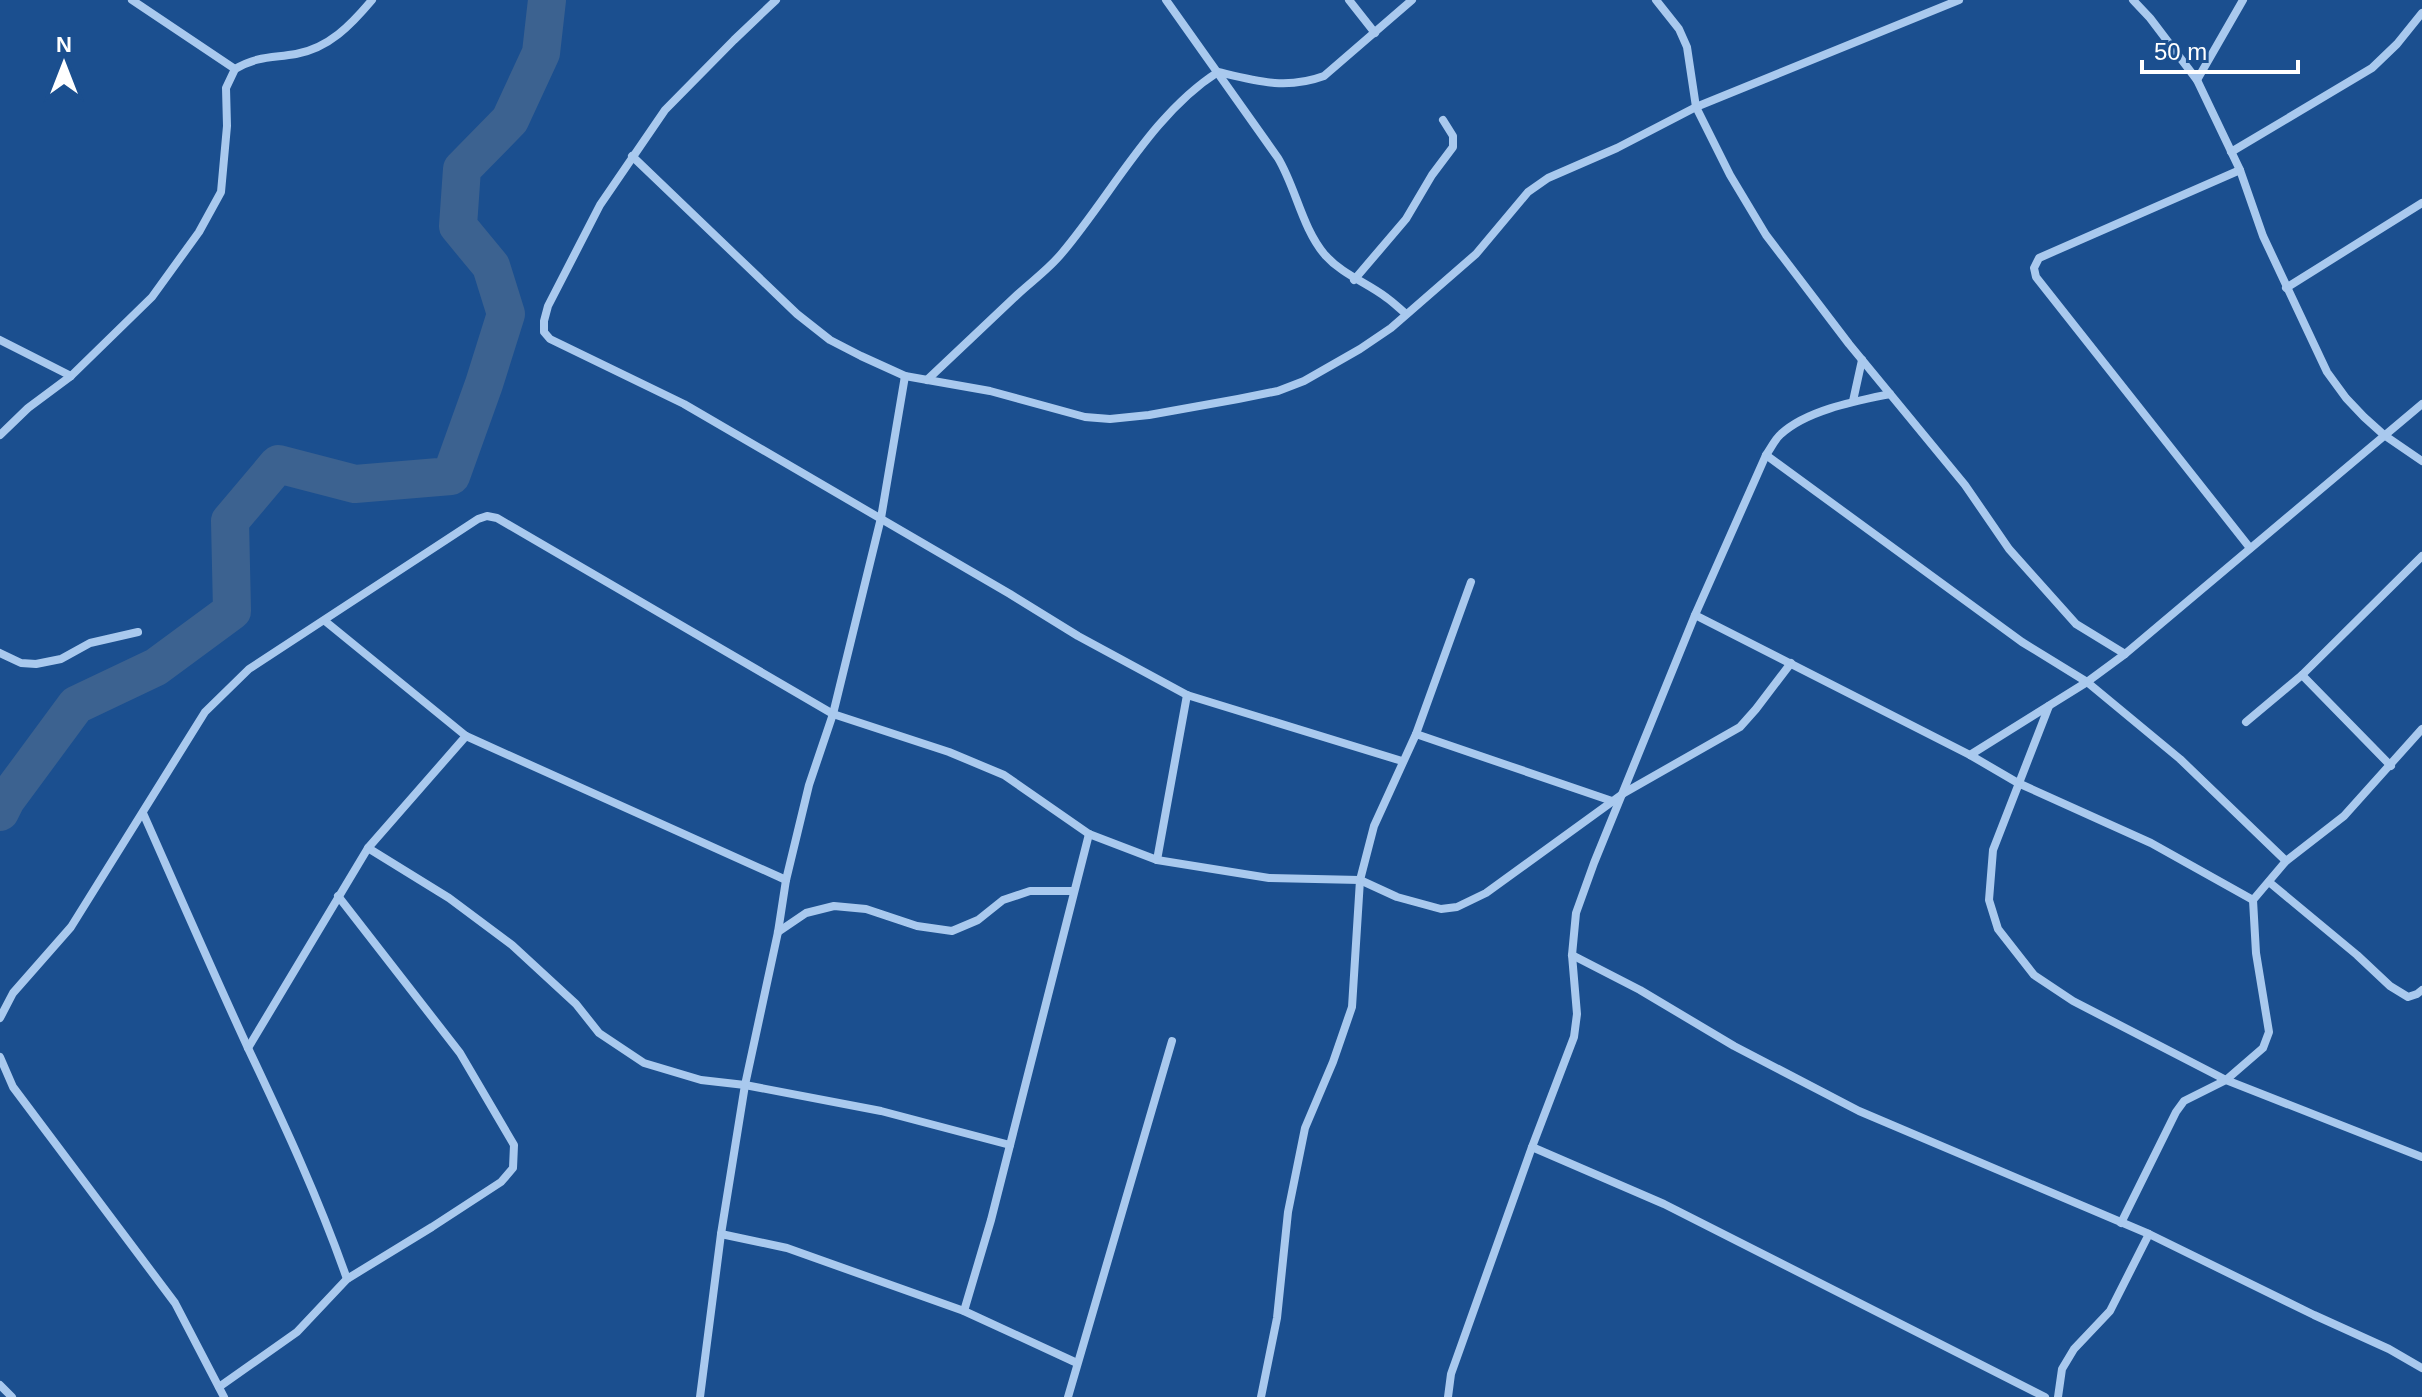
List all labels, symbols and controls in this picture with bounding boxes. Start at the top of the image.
north arrow [24,24,104,104]
scale bar [2142,24,2298,74]
text: N [56,32,72,57]
text: 50 m [2154,38,2207,65]

